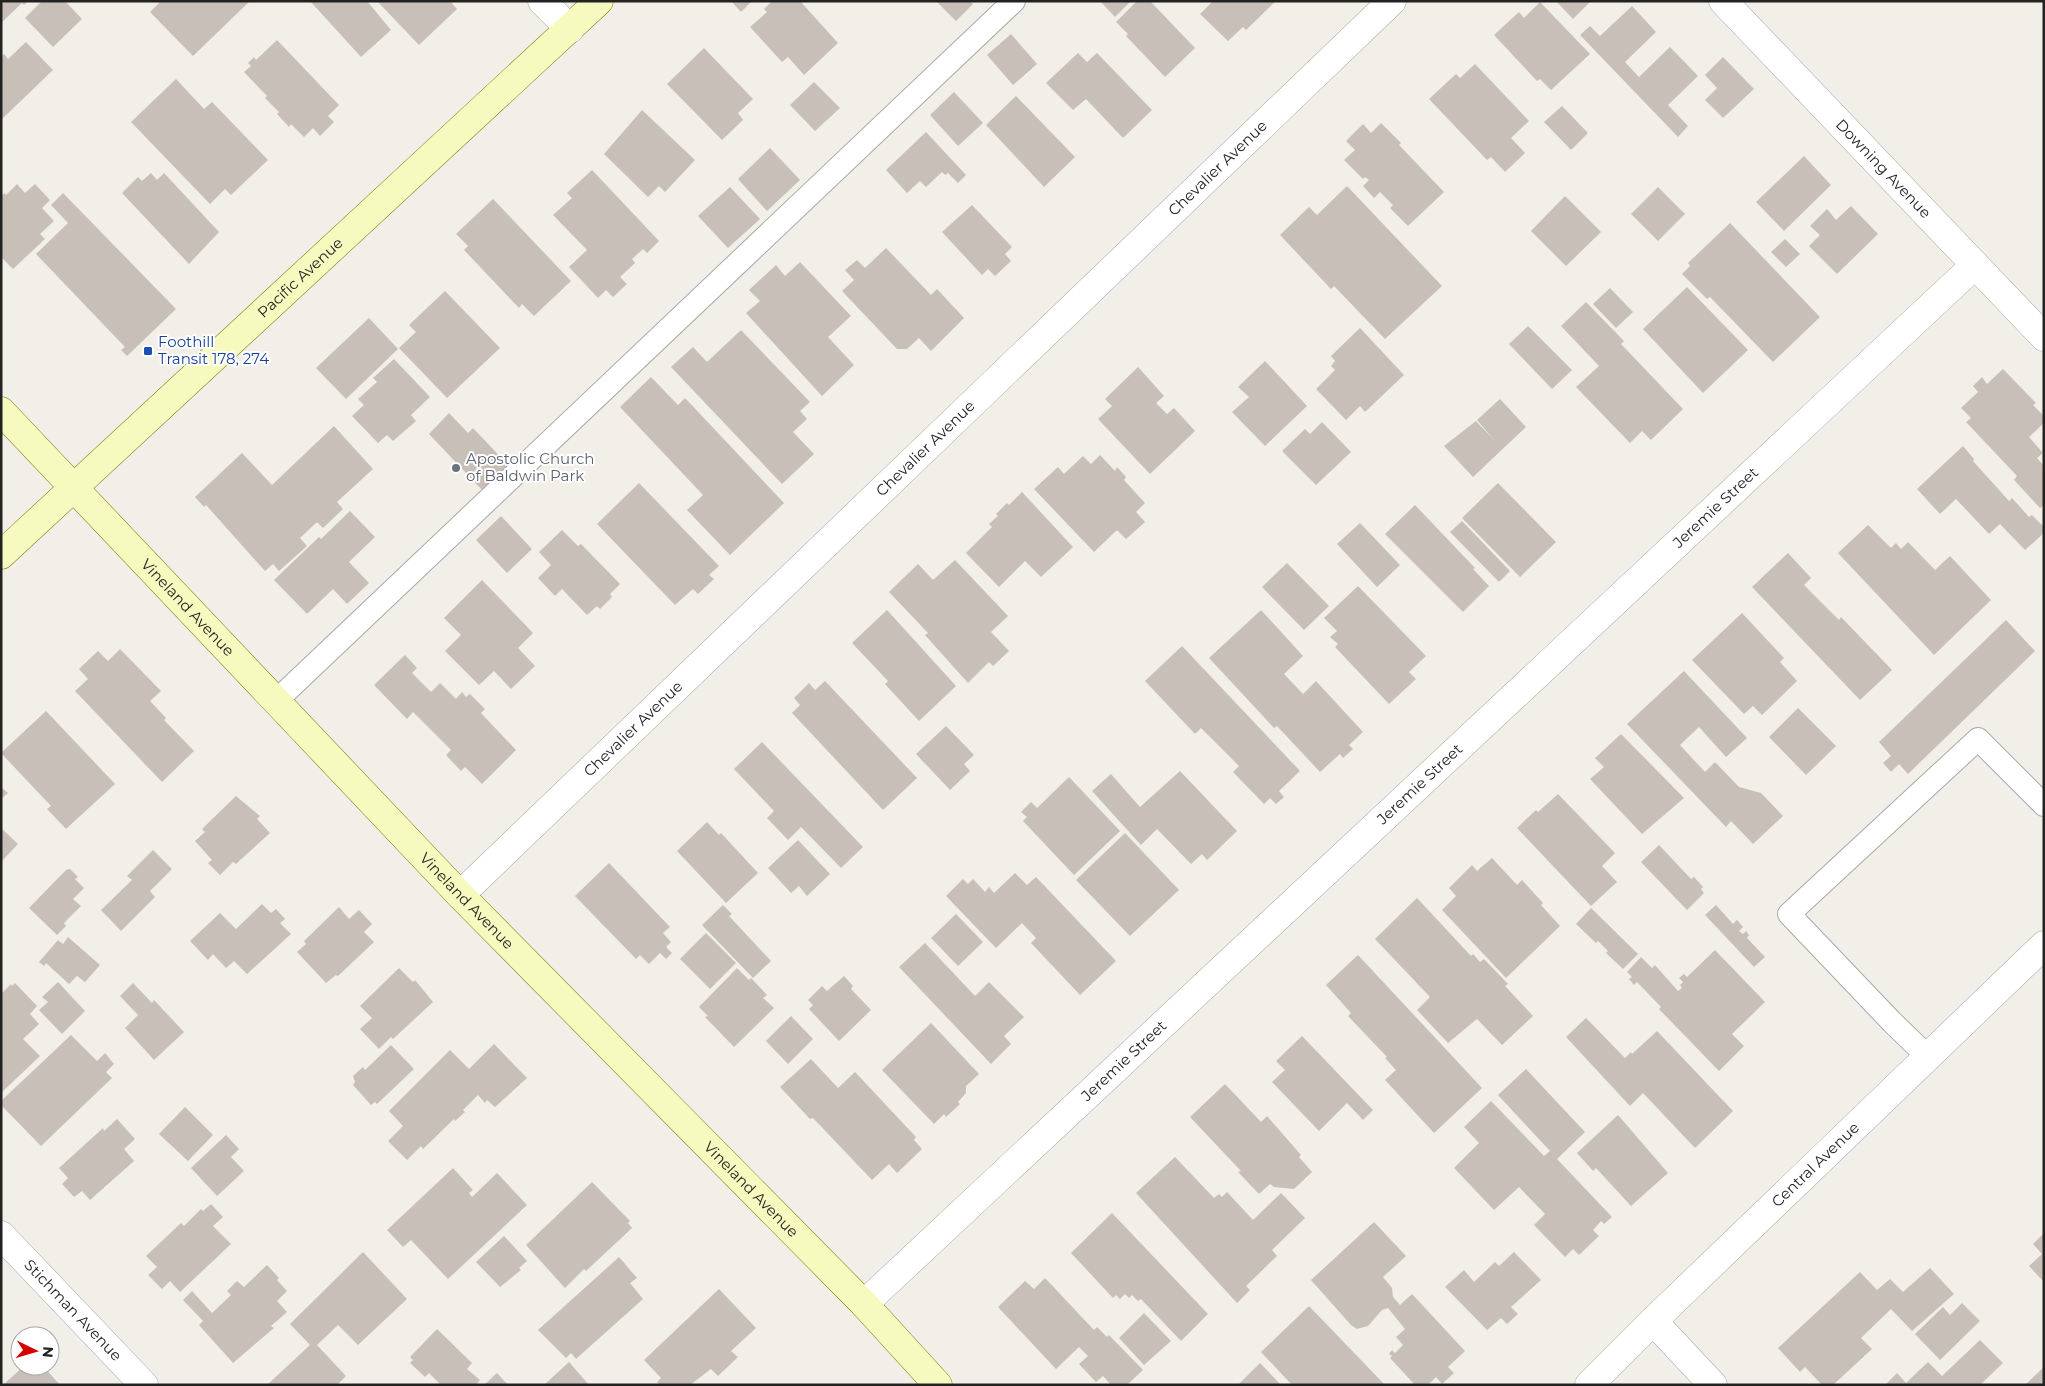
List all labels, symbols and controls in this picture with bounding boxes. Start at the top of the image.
street label: Downing Avenue [1832,115,1935,222]
street label: Chevalier Avenue [1164,116,1271,220]
street label: Pacific Avenue [253,233,347,322]
place label: Foothill Transit 178, 274 [158,332,269,368]
marker: Foothill Transit 178, 274 [142,345,154,357]
street label: Chevalier Avenue [872,396,979,500]
place label: Apostolic Church of Baldwin Park [466,449,594,485]
marker: Apostolic Church of Baldwin Park [450,462,462,474]
street label: Jeremie Street [1668,463,1762,552]
street label: Vineland Avenue [137,555,239,660]
street label: Chevalier Avenue [579,677,686,780]
street label: Jeremie Street [1372,739,1466,829]
street label: Vineland Avenue [416,848,518,953]
street label: Jeremie Street [1076,1016,1170,1106]
street label: Central Avenue [1767,1118,1863,1211]
street label: Vineland Avenue [700,1137,803,1241]
street label: Stichman Avenue [20,1255,126,1365]
north arrow [10,1326,60,1376]
text: N [38,1346,57,1359]

